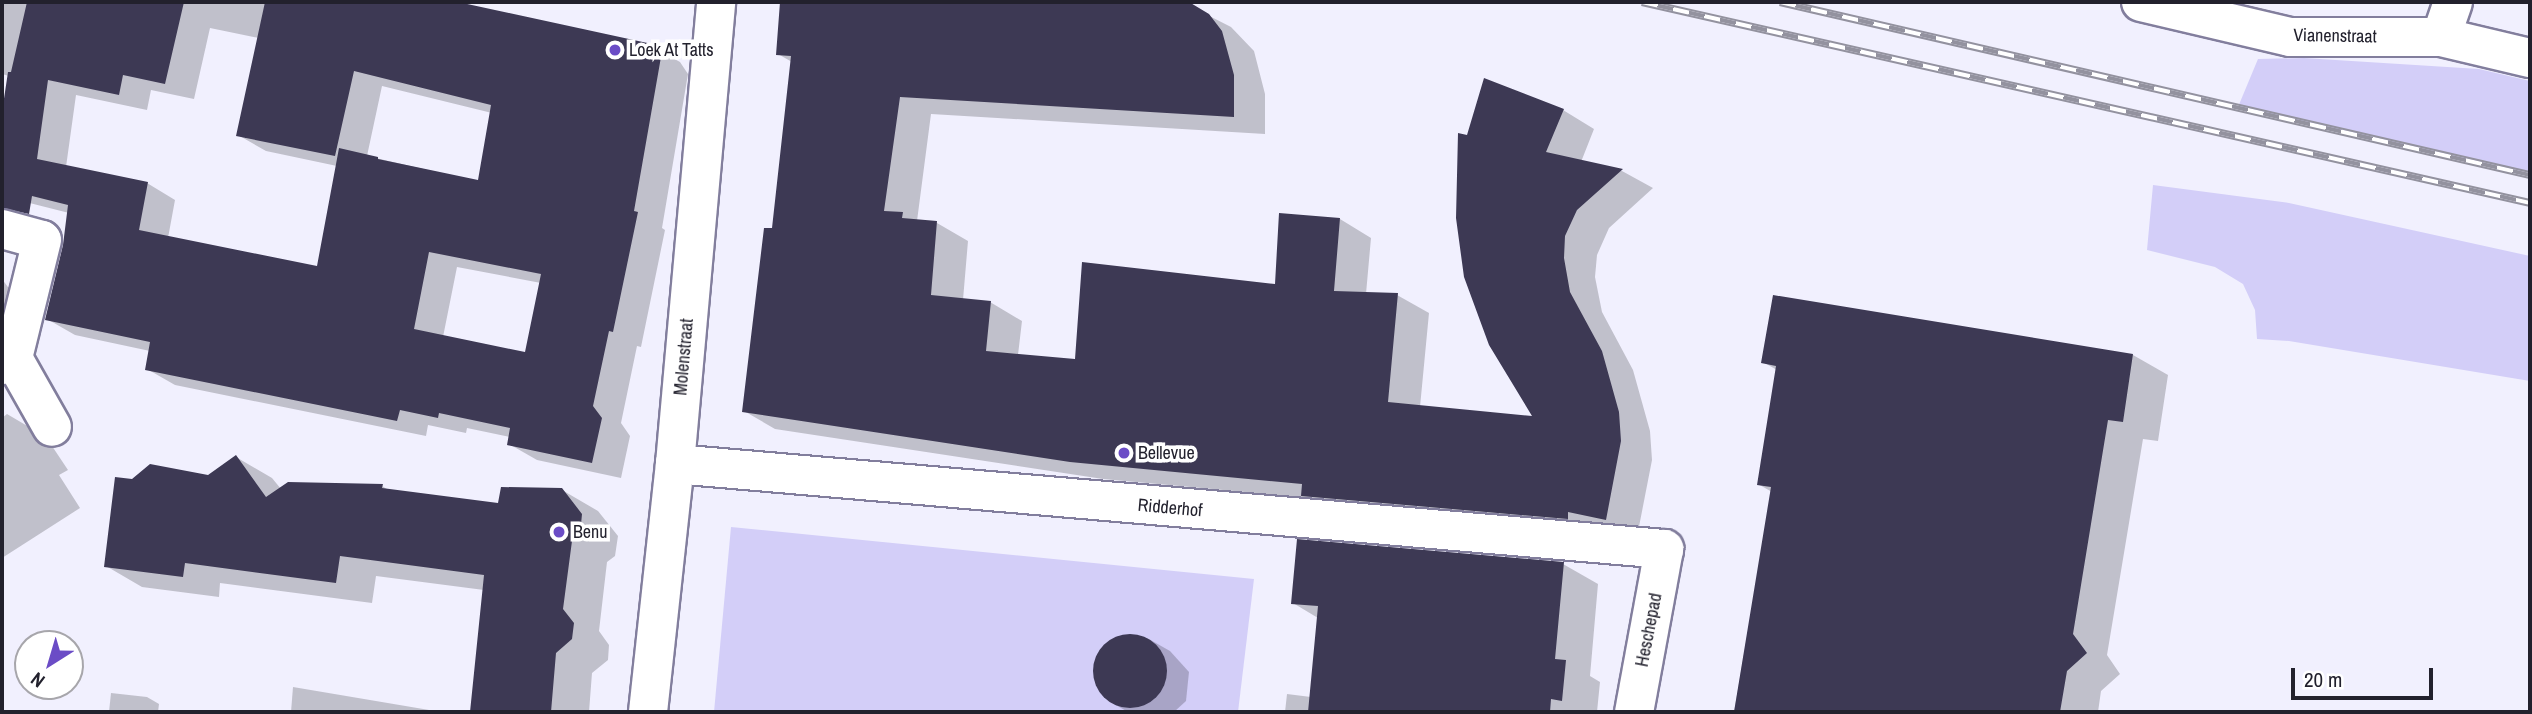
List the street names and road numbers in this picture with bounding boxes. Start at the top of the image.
street label: Vianenstraat [2293,24,2377,48]
street label: Molenstraat [670,318,698,396]
street label: Ridderhof [1137,494,1203,522]
street label: Heschepad [1631,591,1667,669]

